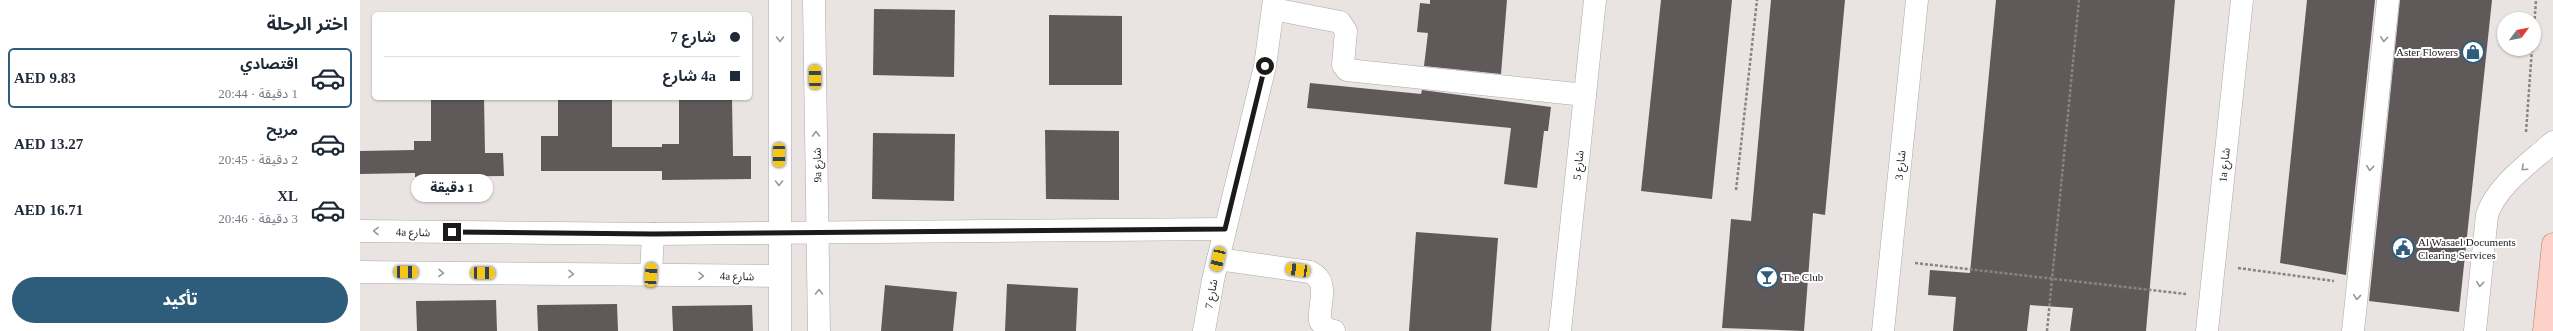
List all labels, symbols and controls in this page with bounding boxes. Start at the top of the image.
north arrow [2497,12,2541,56]
map controls [2497,12,2541,56]
text: اختر الرحلة [267,14,348,34]
text: شارع 7 [670,29,716,45]
one-way arrow [776,36,784,42]
one-way arrow [2380,36,2389,42]
shop icon: Aster Flowers [2460,39,2486,65]
place label: Aster Flowers [2396,46,2458,58]
text: اقتصادي [240,56,298,72]
route start [1256,57,1274,75]
icon: car [310,60,346,96]
car [809,65,821,89]
text: 4a شارع [663,68,716,84]
text: AED 9.83 [14,70,76,86]
text: 1 دقيقة · 20:44 [218,86,298,101]
text: مريح [266,122,298,138]
icon: car [310,126,346,162]
one-way arrow [812,131,820,137]
text: AED 13.27 [14,136,83,152]
car [773,143,785,167]
street label: 9a شارع [811,147,825,182]
street label: 1a شارع [2216,147,2234,183]
street label: شارع 5 [1570,149,1588,181]
street label: شارع 3 [1892,149,1910,181]
text: 2 دقيقة · 20:45 [218,152,298,167]
one-way arrow [2521,163,2529,171]
one-way arrow [2366,165,2375,171]
callout: 1 دقيقة [411,174,493,202]
text: 1 دقيقة [430,180,474,195]
one-way arrow [775,180,783,186]
text: XL [277,188,298,204]
icon: car [310,192,346,228]
text: AED 16.71 [14,202,83,218]
text: 3 دقيقة · 20:46 [218,211,298,226]
route end [443,223,461,241]
street label: 4a شارع [396,226,431,240]
one-way arrow [373,227,379,235]
public building icon: Al Wasael Documents Clearing Services [2390,235,2416,261]
place label: Al Wasael Documents Clearing Services [2418,236,2516,261]
car [1209,246,1227,272]
car [1285,262,1311,278]
car [644,263,658,287]
bar icon: The Club [1754,264,1780,290]
car [394,266,418,278]
car [471,267,495,279]
one-way arrow [438,269,444,277]
one-way arrow [568,270,574,278]
street label: 4a شارع [720,270,755,284]
place label: The Club [1782,271,1824,283]
one-way arrow [698,272,704,280]
button: تأكيد [12,277,348,323]
street label: شارع 7 [1203,278,1222,310]
one-way arrow [2476,281,2485,287]
one-way arrow [815,289,823,295]
one-way arrow [2352,294,2361,300]

